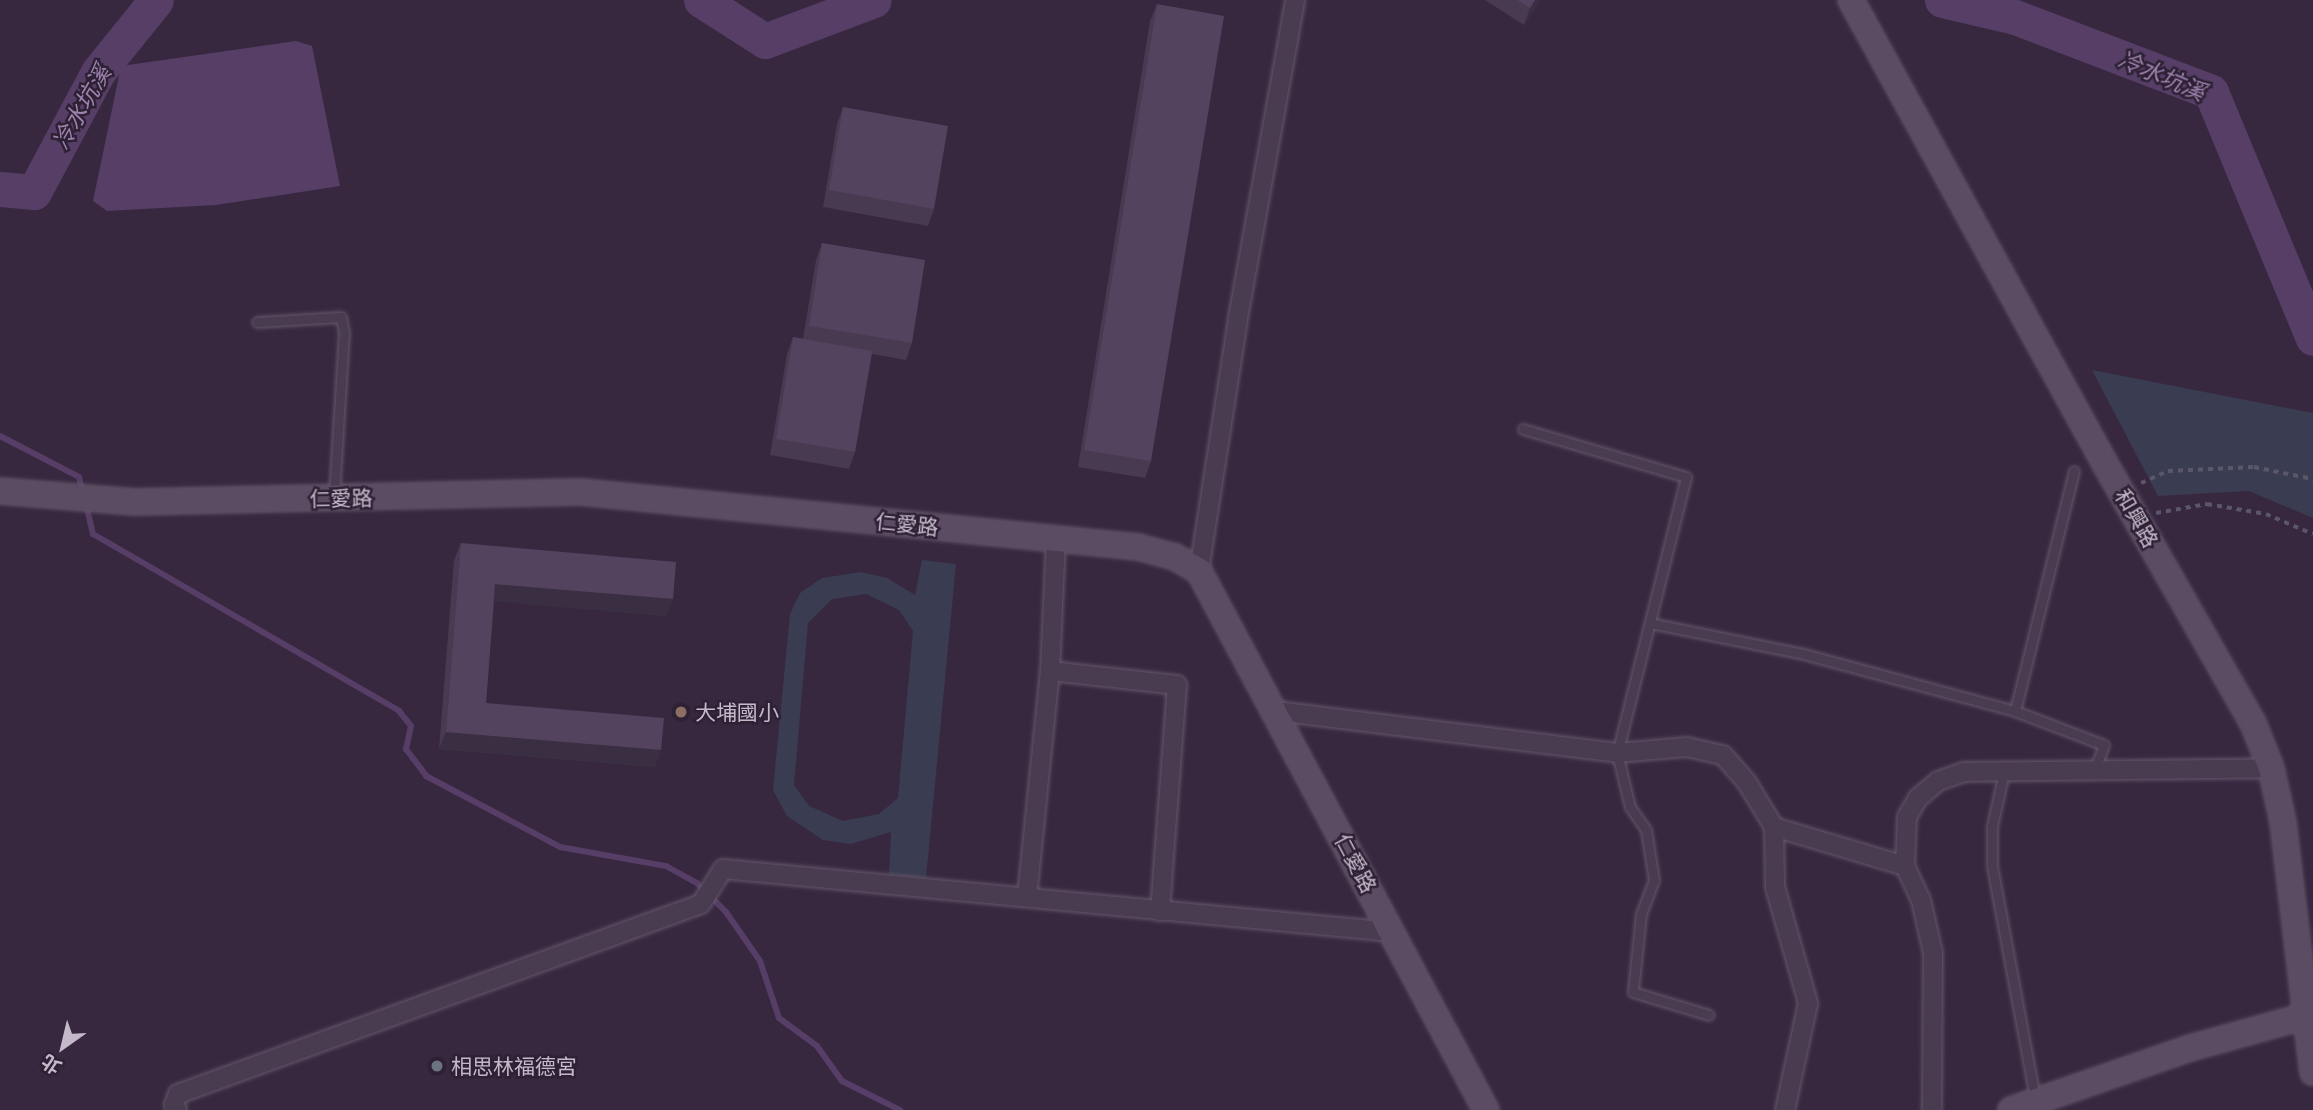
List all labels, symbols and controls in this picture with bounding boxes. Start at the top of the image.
water label: 冷水坑溪 [2114,44,2210,106]
water label: 冷水坑溪 [46,60,116,154]
street label: 和興路 [2110,484,2164,552]
street label: 仁愛路 [309,485,373,511]
street label: 仁愛路 [874,508,940,540]
place label: 大埔國小 [695,699,779,725]
marker: 大埔國小 [673,704,689,720]
street label: 仁愛路 [1330,829,1382,897]
north arrow [28,1012,98,1082]
text: 北 [37,1050,65,1080]
place label: 相思林福德宮 [451,1053,577,1079]
marker: 相思林福德宮 [429,1058,445,1074]

